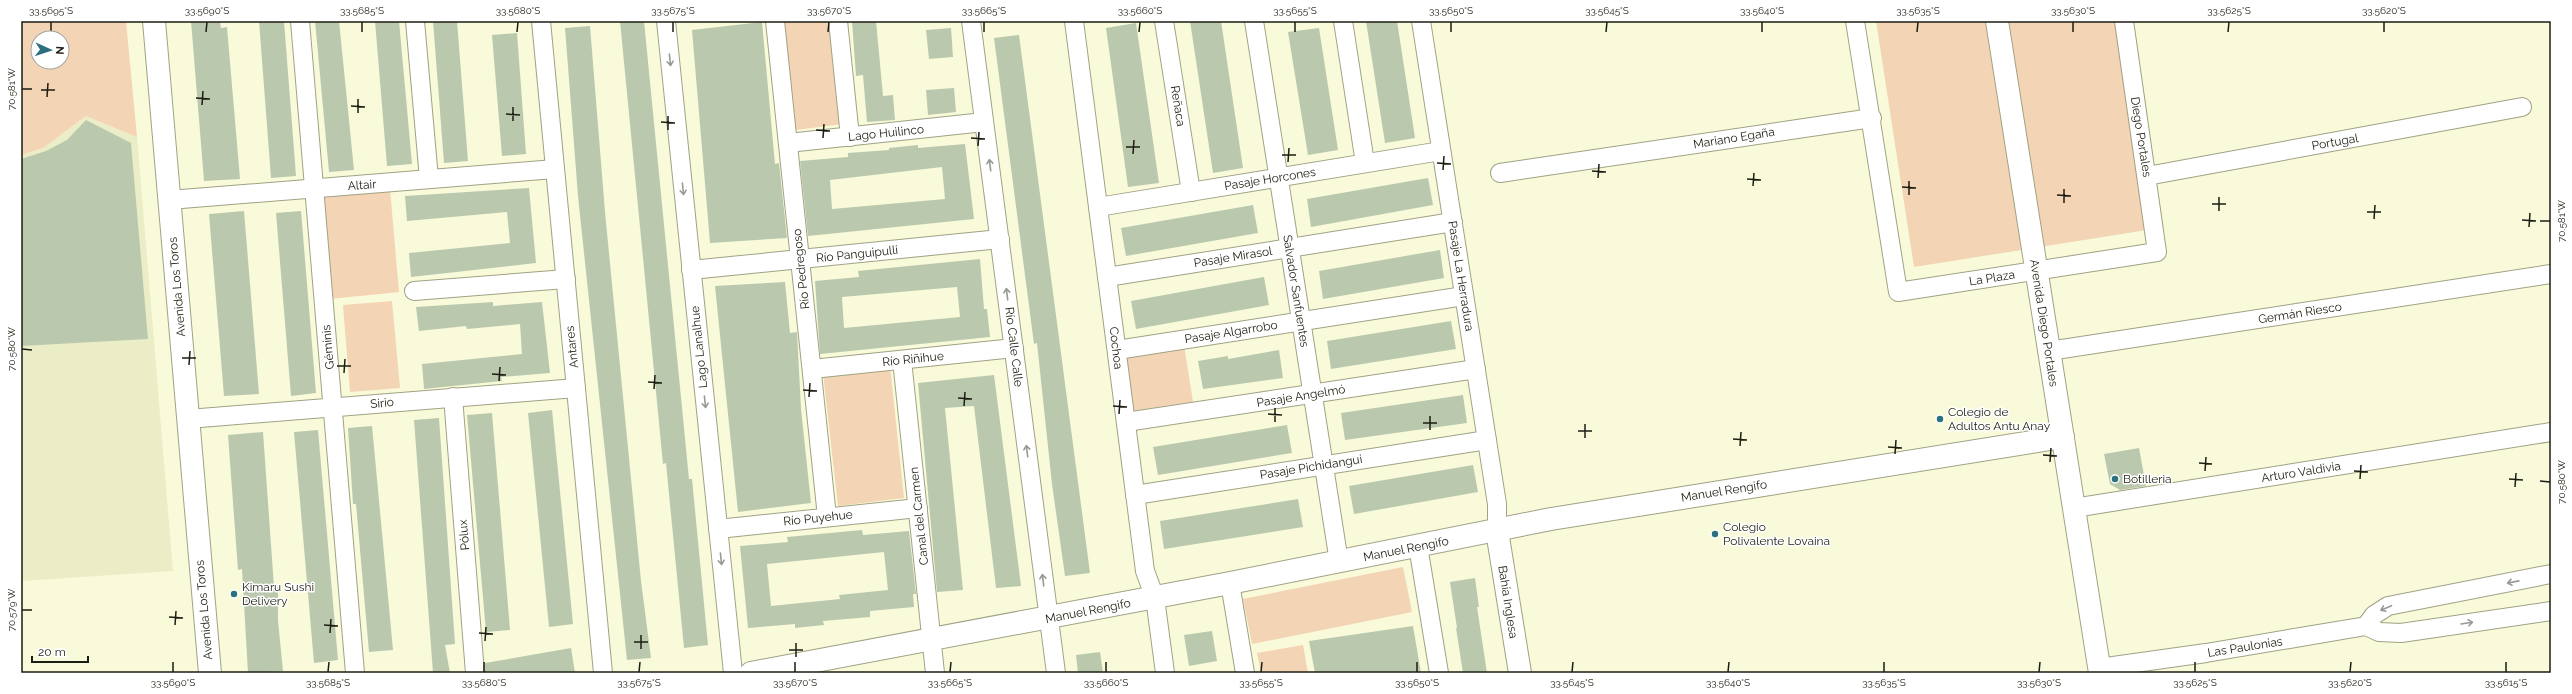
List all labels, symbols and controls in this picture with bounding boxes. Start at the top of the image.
text: 33.5695°S [29,5,73,16]
text: 33.5690°S [185,5,229,16]
text: 33.5685°S [340,5,384,16]
text: 33.5680°S [496,5,540,16]
text: 33.5675°S [651,5,695,16]
text: 33.5670°S [807,5,851,16]
text: 33.5665°S [962,5,1006,16]
text: 33.5660°S [1118,5,1162,16]
text: 33.5655°S [1273,5,1317,16]
text: 33.5650°S [1429,5,1473,16]
text: 33.5645°S [1585,5,1629,16]
text: 33.5640°S [1740,5,1784,16]
text: 33.5635°S [1896,5,1940,16]
text: 33.5630°S [2051,5,2095,16]
text: 33.5625°S [2207,5,2251,16]
text: 33.5620°S [2362,5,2406,16]
north arrow [30,30,70,70]
text: N [53,46,66,55]
one-way arrow [666,53,674,66]
text: 70.581°W [6,68,17,110]
street label: Reñaca [1168,84,1188,128]
street label: Diego Portales [2128,96,2154,178]
street label: Lago Huilinco [847,122,925,144]
street label: Mariano Egaña [1692,125,1776,151]
street label: Portugal [2311,131,2360,153]
one-way arrow [986,159,994,172]
street label: Pasaje Horcones [1223,165,1317,193]
street label: Altair [347,177,378,193]
one-way arrow [679,182,687,195]
text: 70.581°W [2556,200,2567,242]
street label: Pasaje La Herradura [1445,220,1477,332]
street label: Río Pedregoso [790,228,812,310]
street label: Salvador Sanfuentes [1280,234,1312,349]
street label: Avenida Los Toros [166,236,188,338]
street label: Río Panguipulli [815,243,899,265]
street label: Pasaje Mirasol [1193,244,1274,270]
street label: Avenida Diego Portales [2027,258,2061,388]
street label: La Plaza [1968,267,2016,289]
one-way arrow [1003,288,1011,301]
street label: Germán Riesco [2257,299,2343,327]
street label: Lago Lanalhue [688,305,710,389]
street label: Río Calle Calle [1002,306,1026,388]
street label: Pasaje Algarrobo [1184,318,1278,346]
street label: Géminis [319,324,337,370]
street label: Antares [563,325,581,369]
street label: Cochoa [1106,326,1126,370]
text: 70.580°W [6,327,17,371]
street label: Río Riñihue [882,349,944,369]
street label: Pasaje Angelmó [1256,382,1346,410]
street label: Sirio [369,395,395,411]
one-way arrow [701,395,709,408]
place label: Colegio de Adultos Antu Anay [1948,405,2051,433]
marker: Colegio de Adultos Antu Anay [1935,414,1945,424]
one-way arrow [1023,445,1031,458]
street label: Pasaje Pichidangui [1259,452,1363,482]
street label: Arturo Valdivia [2260,459,2342,485]
text: 70.580°W [2556,460,2567,504]
street label: Canal del Carmen [907,466,931,566]
place label: Botilleria [2123,472,2172,486]
marker: Botilleria [2110,474,2120,484]
street label: Manuel Rengifo [1680,477,1768,505]
street label: Río Puyehue [783,507,853,529]
street label: Pólux [456,519,472,551]
place label: Colegio Polivalente Lovaina [1723,520,1830,548]
marker: Colegio Polivalente Lovaina [1710,529,1720,539]
street label: Manuel Rengifo [1362,534,1450,564]
one-way arrow [717,552,725,565]
street label: Avenida Los Toros [193,559,215,661]
street label: Bahía Inglesa [1495,564,1521,640]
one-way arrow [1040,574,1047,587]
one-way arrow [2507,578,2520,586]
place label: Kimaru Sushi Delivery [242,580,314,608]
text: 70.579°W [6,588,17,631]
marker: Kimaru Sushi Delivery [229,589,239,599]
street label: Manuel Rengifo [1044,596,1132,626]
one-way arrow [2380,605,2392,612]
one-way arrow [2460,619,2473,627]
street label: Las Paulonias [2206,634,2284,660]
scale bar [32,638,88,664]
text: 20 m [38,645,66,659]
text: 33.5690°S [151,677,195,688]
text: 33.5685°S [306,677,350,688]
text: 33.5680°S [462,677,506,688]
text: 33.5675°S [617,677,661,688]
text: 33.5670°S [773,677,817,688]
text: 33.5665°S [928,677,972,688]
text: 33.5660°S [1084,677,1128,688]
text: 33.5655°S [1239,677,1283,688]
text: 33.5650°S [1395,677,1439,688]
text: 33.5645°S [1550,677,1594,688]
text: 33.5640°S [1706,677,1750,688]
text: 33.5635°S [1862,677,1906,688]
text: 33.5630°S [2017,677,2061,688]
text: 33.5625°S [2173,677,2217,688]
text: 33.5620°S [2328,677,2372,688]
text: 33.5615°S [2485,677,2527,688]

